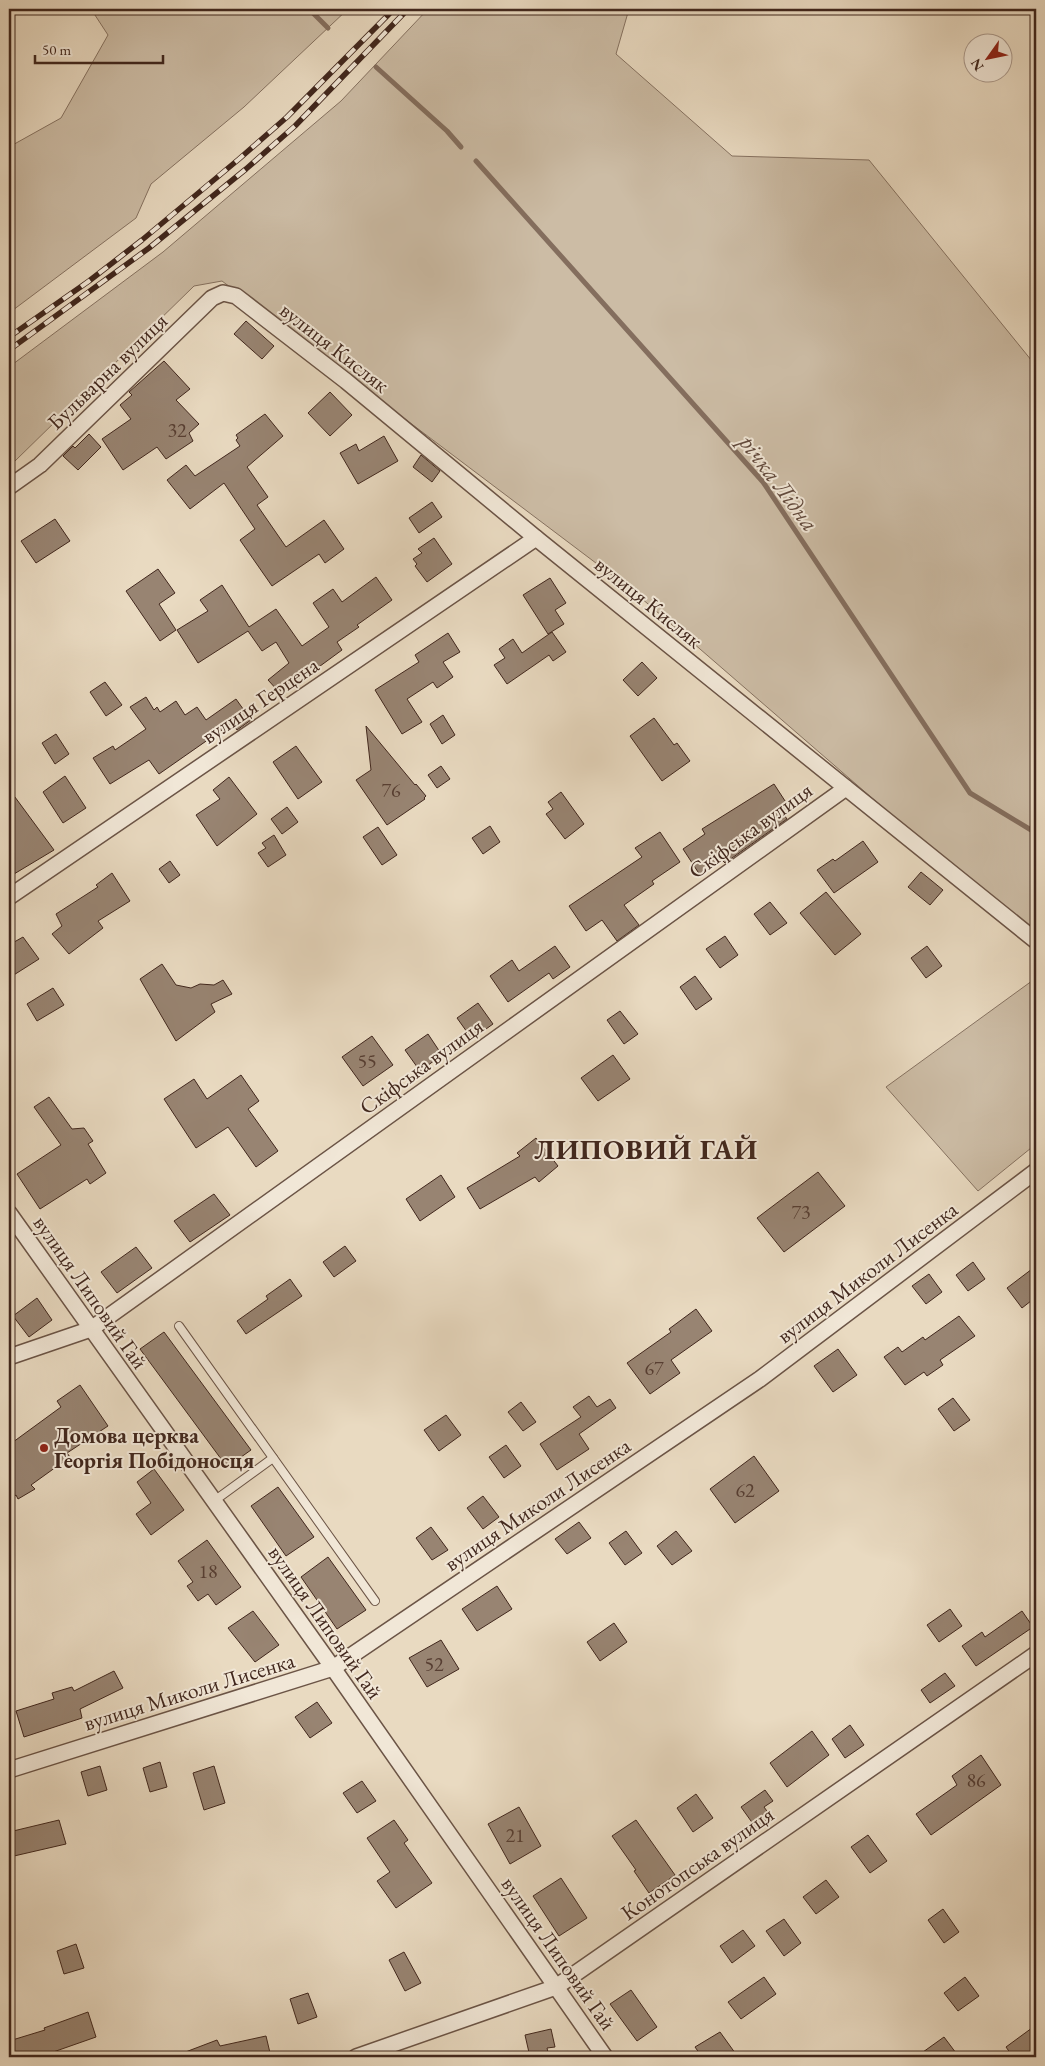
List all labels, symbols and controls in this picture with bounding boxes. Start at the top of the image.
scale bar [35,32,162,64]
north arrow [962,32,1012,82]
text: 50 m [42,40,71,59]
text: N [966,55,988,75]
street label: вулиця Кисляк [274,296,396,400]
street label: Бульварна вулиця [41,306,174,436]
house number: 32 [167,417,187,443]
water label: річка Лідна [731,426,826,537]
street label: вулиця Кисляк [589,550,709,655]
street label: вулиця Герцена [196,650,325,750]
street label: Скіфська вулиця [683,776,818,885]
house number: 76 [381,777,401,803]
street label: Скіфська вулиця [354,1012,489,1121]
house number: 55 [357,1048,377,1074]
district label: ЛИПОВИЙ ГАЙ [534,1131,758,1167]
street label: вулиця Миколи Лисенка [771,1195,964,1350]
house number: 73 [791,1199,811,1225]
street label: вулиця Липовий Гай [27,1210,155,1375]
house number: 67 [644,1355,664,1381]
place label: Домова церква Георгія Побідоносця [54,1421,254,1475]
street label: вулиця Миколи Лисенка [438,1431,636,1578]
marker: Домова церква Георгія Побідоносця [38,1442,50,1454]
house number: 62 [735,1477,755,1503]
street label: вулиця Липовий Гай [262,1540,390,1705]
house number: 18 [198,1558,218,1584]
street label: вулиця Миколи Лисенка [80,1646,298,1737]
house number: 52 [424,1651,444,1677]
house number: 86 [966,1767,986,1793]
street label: Конотопська вулиця [615,1800,780,1927]
house number: 21 [505,1822,525,1848]
street label: вулиця Липовий Гай [495,1871,623,2036]

